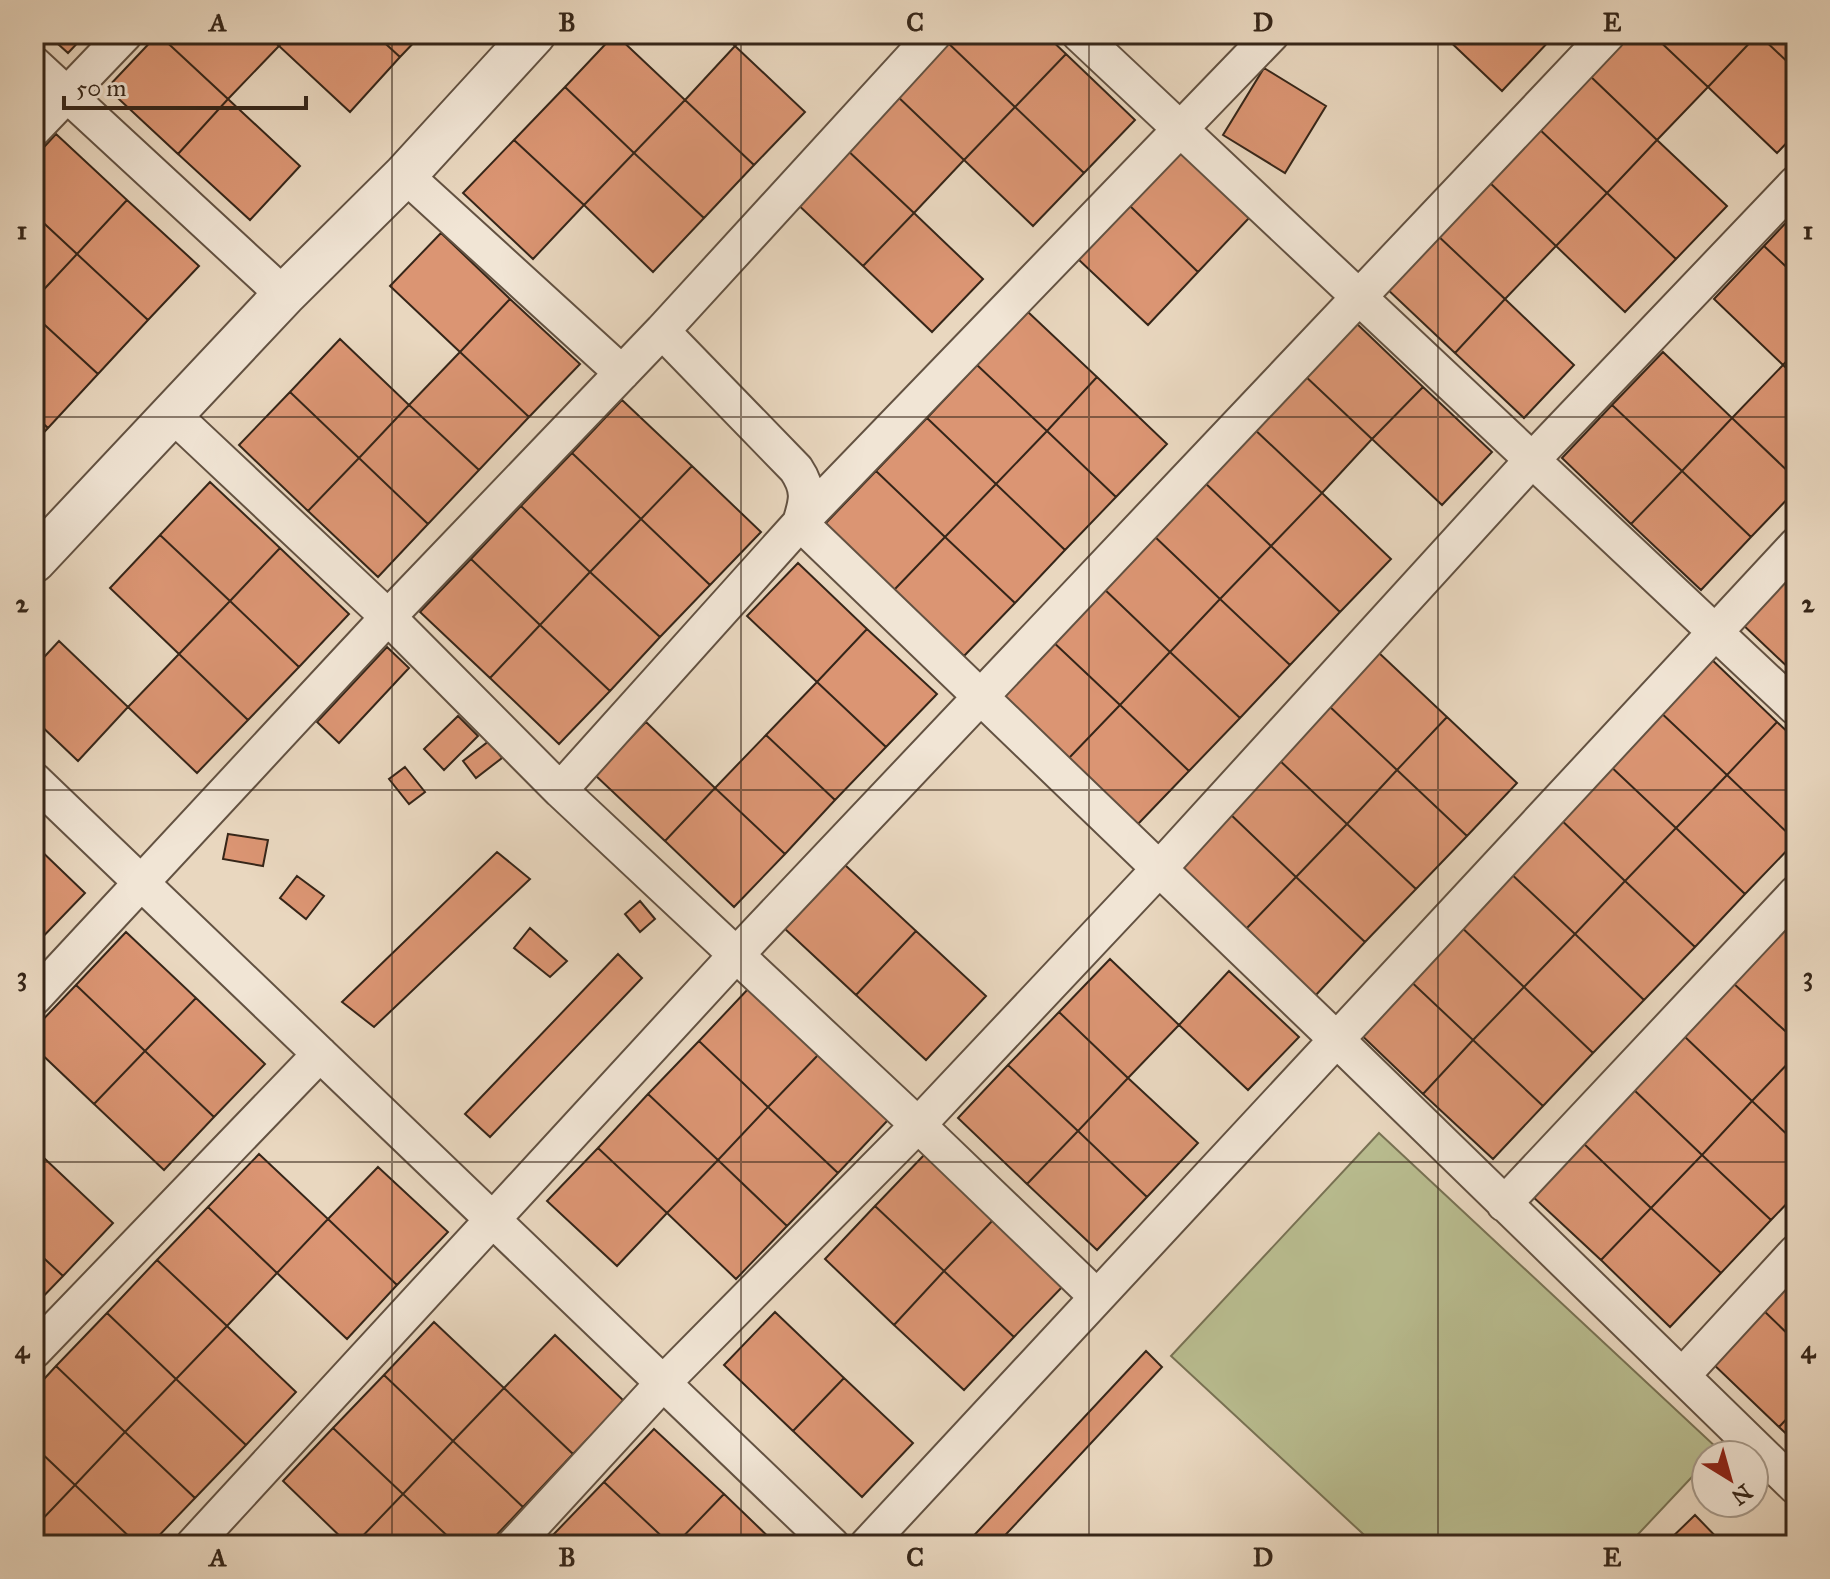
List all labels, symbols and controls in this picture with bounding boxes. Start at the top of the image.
text: A [207,6,227,38]
text: B [558,6,576,38]
text: C [906,6,924,38]
text: D [1253,6,1273,38]
text: E [1603,6,1622,38]
scale bar [64,60,306,110]
text: 50 m [76,73,126,103]
text: 1 [17,214,27,246]
text: 1 [1803,214,1813,246]
text: 2 [16,587,30,619]
text: 2 [1802,587,1816,619]
text: 3 [17,960,27,992]
text: 3 [1803,960,1813,992]
text: 4 [15,1333,31,1365]
text: 4 [1801,1333,1817,1365]
north arrow [1690,1439,1770,1519]
text: N [1726,1478,1757,1511]
text: A [207,1541,227,1573]
text: B [558,1541,576,1573]
text: C [906,1541,924,1573]
text: D [1253,1541,1273,1573]
text: E [1603,1541,1622,1573]

